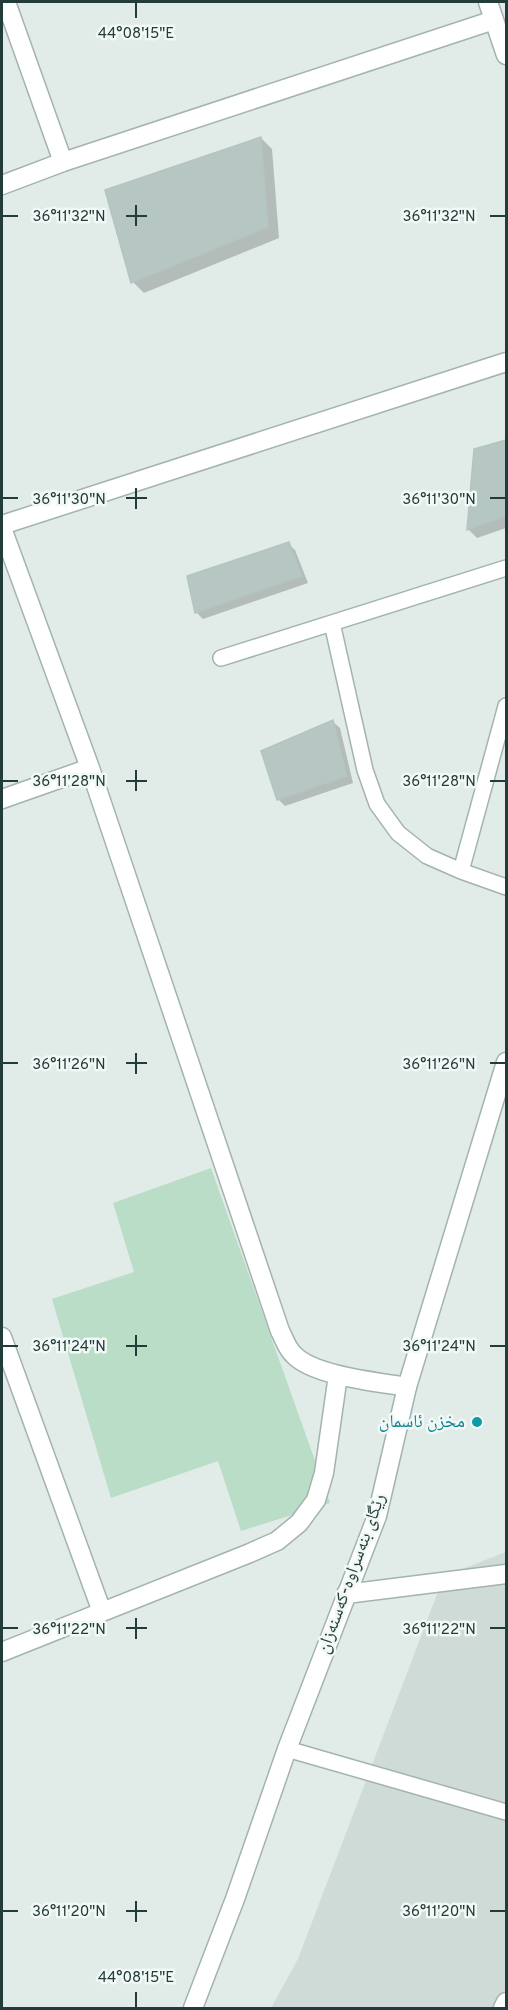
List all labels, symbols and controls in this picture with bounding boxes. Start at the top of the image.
text: 44°08'15"E [98,25,174,44]
text: 36°11'32"N [32,208,106,227]
text: 36°11'32"N [402,208,476,227]
text: 36°11'30"N [32,491,106,510]
text: 36°11'30"N [402,491,476,510]
text: 36°11'28"N [32,773,106,792]
text: 36°11'28"N [402,773,476,792]
text: 36°11'26"N [32,1056,106,1075]
text: 36°11'26"N [402,1056,476,1075]
text: 36°11'24"N [32,1338,106,1357]
text: 36°11'24"N [402,1338,476,1357]
place label: مخزن ئاسمان [379,1411,465,1434]
marker: مخزن ئاسمان [470,1415,484,1429]
street label: رێگای بنەسراوە-کەسنەزان [312,1491,392,1657]
text: 36°11'22"N [32,1621,106,1640]
text: 36°11'22"N [402,1621,476,1640]
text: 36°11'20"N [32,1903,106,1922]
text: 36°11'20"N [402,1903,476,1922]
text: 44°08'15"E [98,1969,174,1988]

